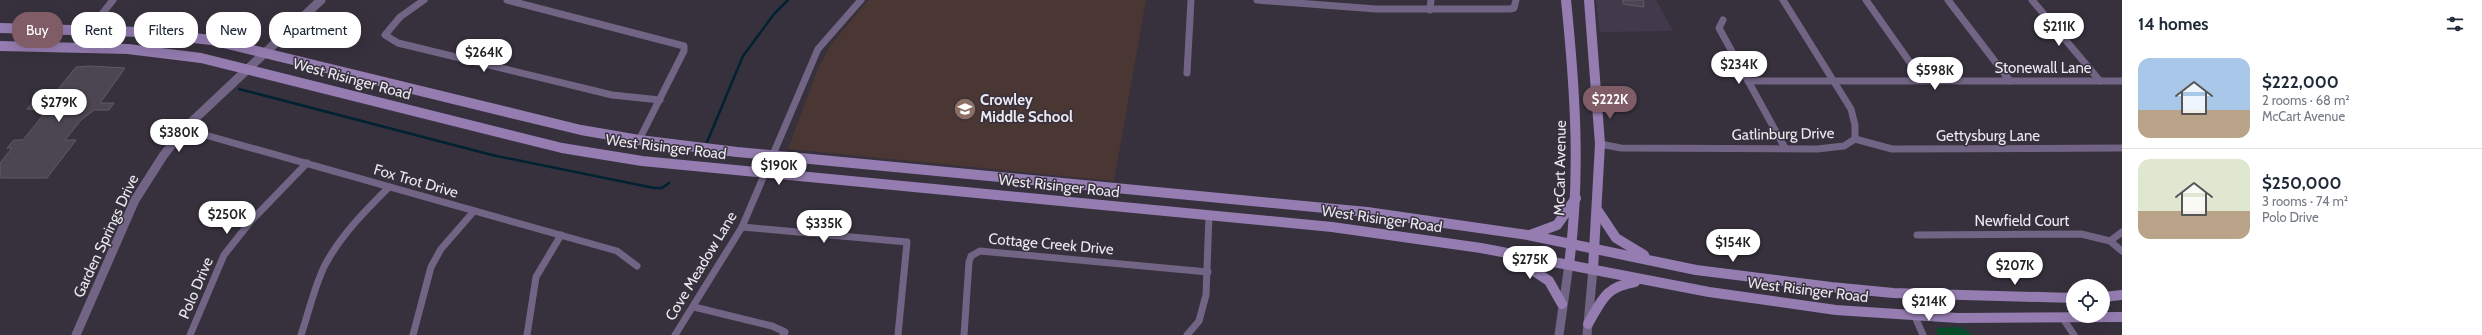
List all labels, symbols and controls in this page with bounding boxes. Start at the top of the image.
chip: Buy [12,12,63,48]
chip: Rent [71,12,126,48]
chip: Filters [134,12,198,48]
chip: New [206,12,261,48]
chip: Apartment [269,12,361,48]
pin: $211K [2031,13,2087,47]
icon: filters [2444,13,2466,35]
text: 14 homes [2138,14,2208,34]
text: $211K [2043,18,2075,34]
pin: $264K [456,39,512,73]
text: $264K [465,44,503,60]
pin: $234K [1711,51,1767,85]
street label: West Risinger Road [291,55,413,103]
text: $234K [1720,56,1758,72]
pin: $598K [1907,57,1963,91]
street label: Stonewall Lane [1994,59,2092,77]
text: $598K [1916,62,1954,78]
text: $222,000 [2262,72,2339,92]
icon: home [2170,74,2218,122]
pin: $222K [1582,86,1638,120]
pin: $279K [31,89,87,123]
place label: Crowley Middle School [980,91,1073,126]
text: $222K [1592,91,1628,107]
text: 2 rooms · 68 m² [2262,92,2350,108]
text: $279K [41,94,77,110]
school or university icon: Crowley Middle School [952,96,978,122]
text: McCart Avenue [2262,108,2345,124]
pin: $380K [151,119,207,153]
street label: McCart Avenue [1550,120,1570,216]
text: $380K [159,124,199,140]
street label: Gatlinburg Drive [1732,124,1835,144]
street label: Gettysburg Lane [1936,127,2040,145]
street label: West Risinger Road [605,131,727,163]
pin: $190K [751,152,807,186]
text: $190K [761,157,797,173]
street label: Fox Trot Drive [372,160,461,202]
street label: Garden Springs Drive [70,171,143,300]
street label: West Risinger Road [998,171,1120,201]
text: $250,000 [2262,173,2342,193]
icon: home [2170,175,2218,223]
text: 3 rooms · 74 m² [2262,193,2348,209]
pin: $250K [199,201,255,235]
street label: West Risinger Road [1321,202,1443,236]
text: $250K [208,206,246,222]
street label: Cove Meadow Lane [661,208,741,324]
text: Polo Drive [2262,209,2319,225]
pin: $335K [796,210,852,244]
street label: Newfield Court [1975,212,2069,230]
text: $335K [806,215,842,231]
pin: $154K [1705,229,1761,263]
street label: Cottage Creek Drive [988,230,1115,258]
text: $154K [1715,234,1751,250]
pin: $275K [1502,246,1558,280]
text: $275K [1512,251,1548,267]
pin: $207K [1987,252,2043,286]
street label: Polo Drive [175,254,217,322]
text: $207K [1996,257,2034,273]
street label: West Risinger Road [1747,274,1869,306]
map controls [2066,279,2110,323]
button: locate [2066,279,2110,323]
pin: $214K [1901,288,1957,322]
text: $214K [1911,293,1947,309]

